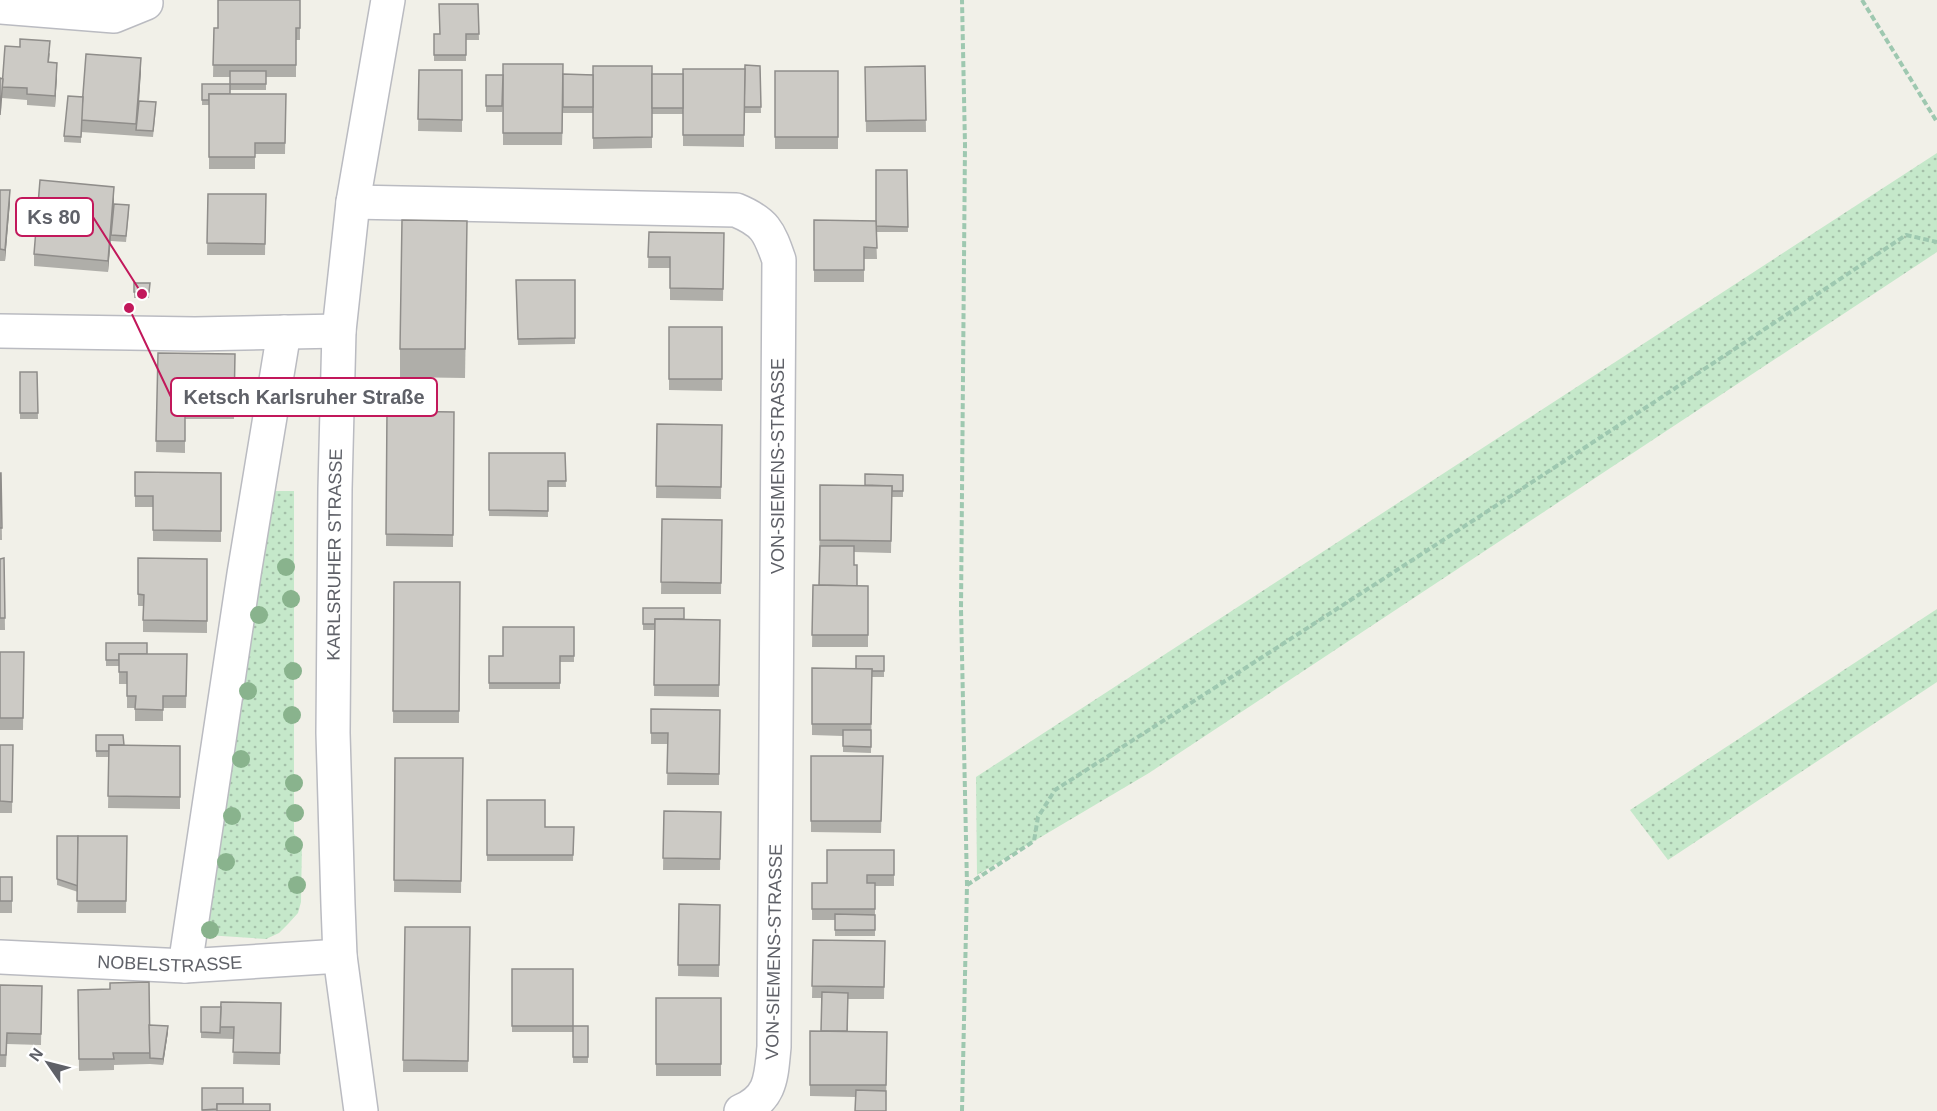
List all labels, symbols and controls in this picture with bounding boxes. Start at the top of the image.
callout: Ks 80 [16,198,93,236]
text: Ks 80 [27,206,81,228]
street label: VON-SIEMENS-STRASSE [768,358,788,574]
callout: Ketsch Karlsruher Straße [171,378,437,416]
text: Ketsch Karlsruher Straße [183,386,425,408]
street label: KARLSRUHER STRASSE [324,448,346,661]
street label: VON-SIEMENS-STRASSE [762,844,786,1060]
street label: NOBELSTRASSE [97,952,243,976]
north arrow [18,1033,78,1093]
text: N [26,1045,46,1064]

